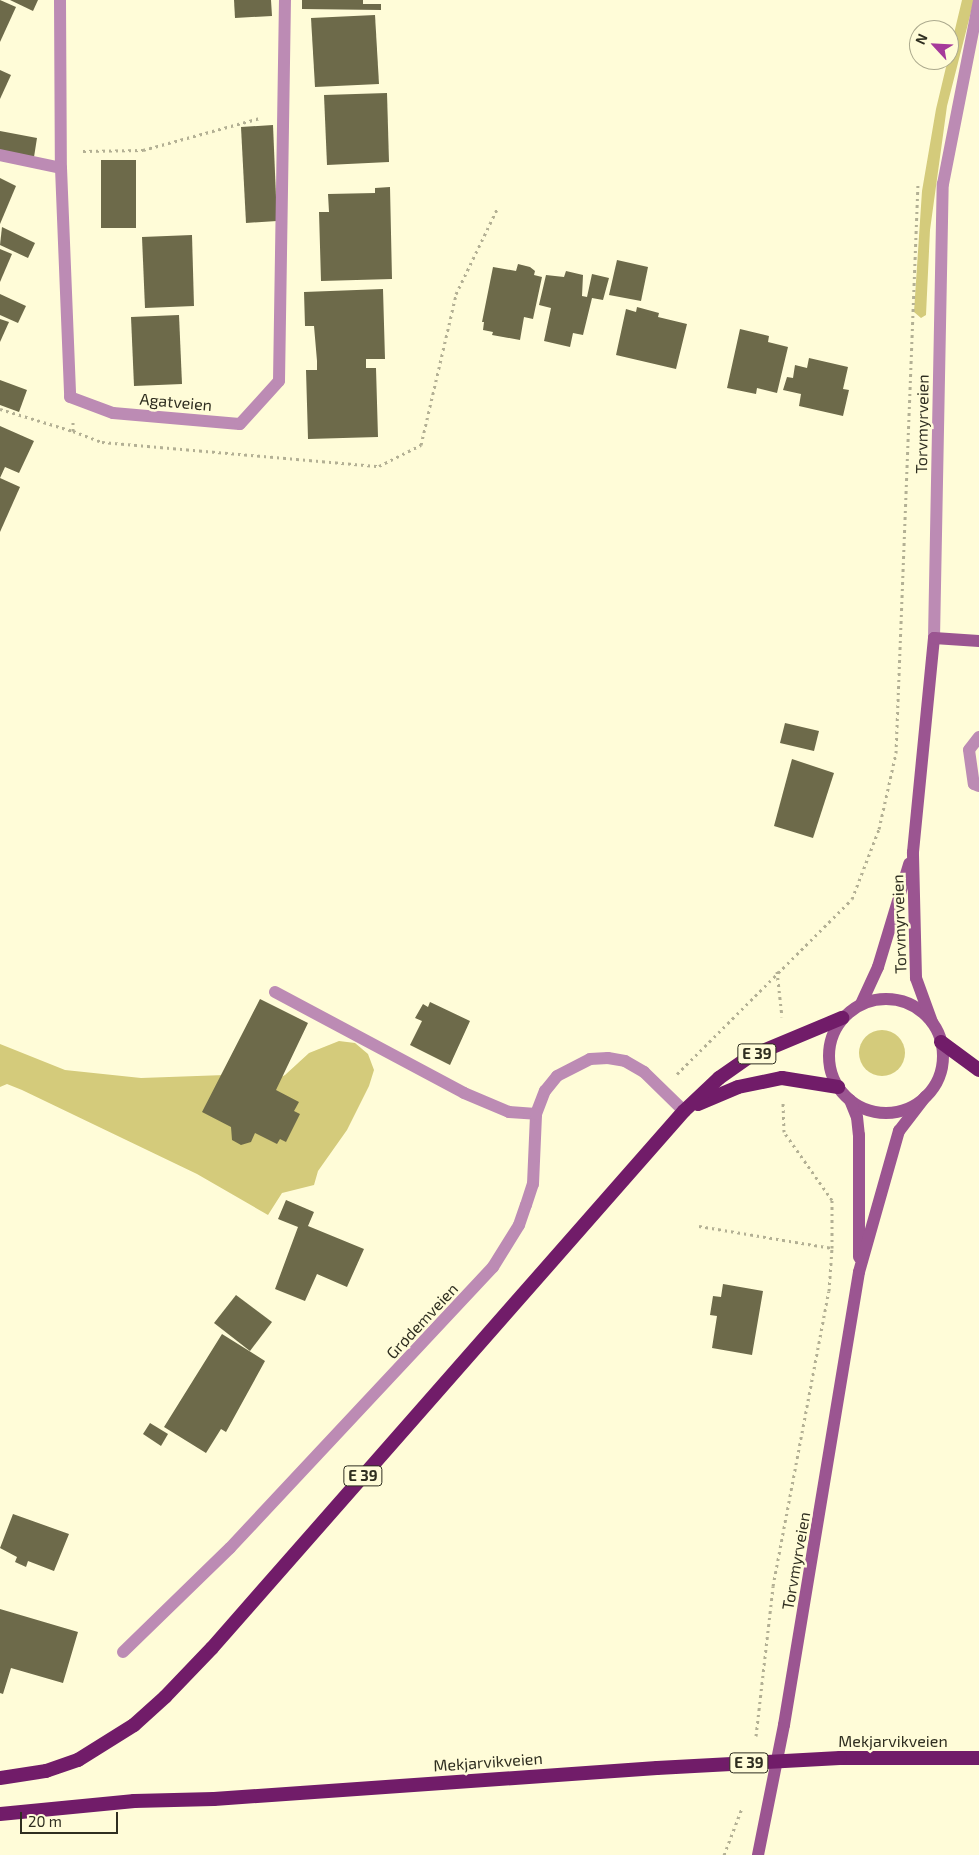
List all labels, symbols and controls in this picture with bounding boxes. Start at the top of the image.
north arrow [909,20,959,70]
text: N [911,31,931,47]
street label: Torvmyrveien [912,374,932,474]
street label: Agatveien [139,389,213,415]
street label: Torvmyrveien [888,874,910,974]
road number: E 39 [737,1042,777,1066]
street label: Grødemveien [382,1279,462,1363]
road number: E 39 [343,1464,383,1488]
street label: Torvmyrveien [778,1510,814,1612]
street label: Mekjarvikveien [838,1731,948,1751]
street label: Mekjarvikveien [433,1749,543,1775]
road number: E 39 [729,1750,769,1776]
scale bar [22,1802,120,1834]
text: 20 m [28,1812,62,1830]

